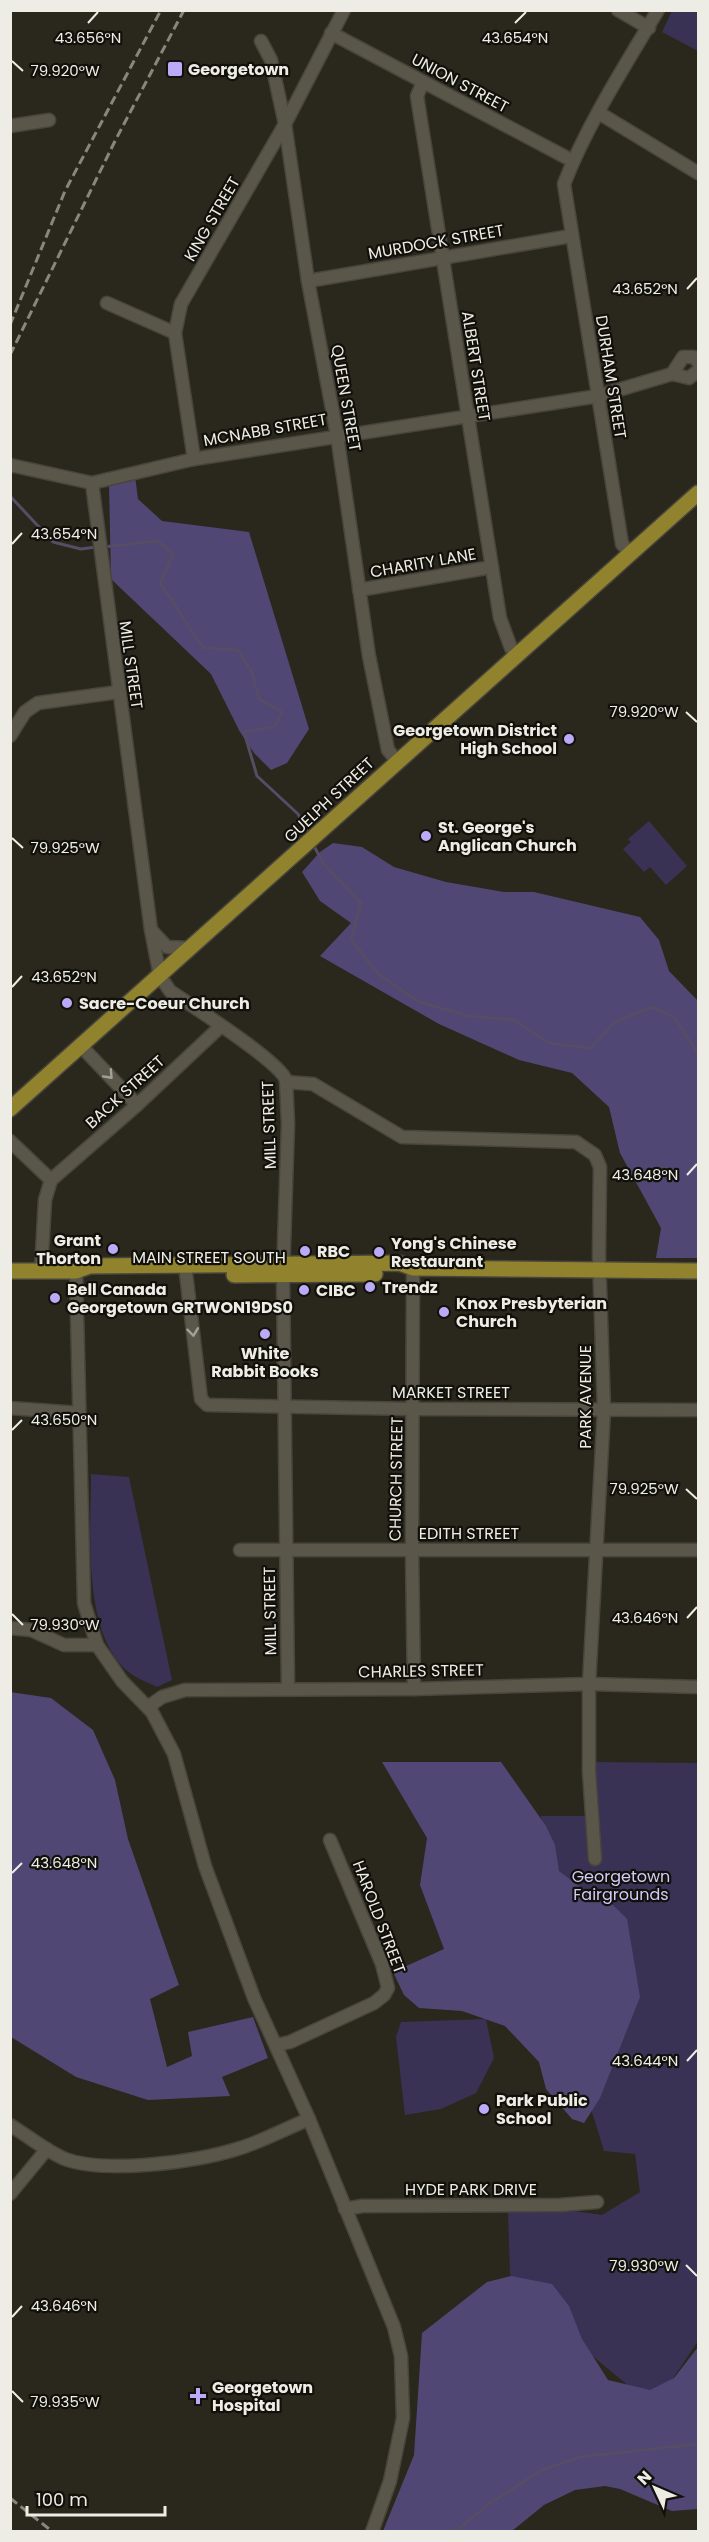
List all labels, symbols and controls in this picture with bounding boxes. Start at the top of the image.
text: 43.656°N [55,27,121,48]
text: 43.654°N [482,27,548,48]
street label: UNION STREET [407,48,513,118]
place label: Georgetown [188,58,289,81]
text: 79.920°W [30,60,100,81]
marker: Georgetown [166,60,184,78]
street label: KING STREET [178,172,246,266]
street label: MURDOCK STREET [366,219,506,265]
text: 43.652°N [612,278,678,299]
street label: ALBERT STREET [456,309,496,423]
street label: DURHAM STREET [590,314,632,441]
street label: QUEEN STREET [325,343,367,454]
street label: MCNABB STREET [201,408,329,452]
text: 43.654°N [31,523,97,544]
street label: CHARITY LANE [368,542,478,584]
street label: MILL STREET [113,620,149,711]
text: 79.920°W [609,701,679,722]
place label: Georgetown District High School [393,719,557,760]
marker: Georgetown District High School [562,732,576,746]
street label: GUELPH STREET [279,752,379,848]
place label: St. George's Anglican Church [438,816,577,857]
marker: St. George's Anglican Church [419,829,433,843]
text: 79.925°W [30,837,100,858]
text: 43.652°N [31,966,97,987]
place label: Sacre-Coeur Church [79,992,250,1015]
marker: Sacre-Coeur Church [60,996,74,1010]
street label: BACK STREET [80,1050,170,1134]
one-way arrow [102,1069,113,1079]
street label: MILL STREET [256,1080,282,1170]
text: 43.648°N [612,1164,678,1185]
place label: Grant Thorton [36,1229,101,1270]
place label: Yong's Chinese Restaurant [391,1232,517,1273]
place label: RBC [317,1240,350,1263]
marker: Grant Thorton [106,1242,120,1256]
marker: RBC [298,1244,312,1258]
marker: Yong's Chinese Restaurant [372,1245,386,1259]
street label: MAIN STREET SOUTH [132,1246,286,1269]
place label: Trendz [382,1276,438,1299]
place label: Bell Canada Georgetown GRTWON19DS0 [67,1278,293,1319]
place label: CIBC [316,1279,356,1302]
marker: Trendz [363,1280,377,1294]
marker: CIBC [297,1283,311,1297]
marker: Bell Canada Georgetown GRTWON19DS0 [48,1291,62,1305]
place label: Knox Presbyterian Church [456,1292,607,1333]
marker: Knox Presbyterian Church [437,1305,451,1319]
marker: White Rabbit Books [258,1327,272,1341]
one-way arrow [186,1328,198,1337]
place label: White Rabbit Books [211,1342,319,1383]
street label: PARK AVENUE [574,1345,597,1449]
street label: MARKET STREET [392,1381,510,1404]
text: 43.650°N [31,1409,97,1430]
street label: CHURCH STREET [383,1416,409,1541]
text: 79.925°W [609,1478,679,1499]
street label: EDITH STREET [419,1522,519,1545]
street label: MILL STREET [258,1566,282,1656]
text: 43.646°N [612,1607,678,1628]
text: 79.930°W [30,1614,100,1635]
street label: CHARLES STREET [358,1658,484,1684]
text: 43.648°N [31,1852,97,1873]
street label: HAROLD STREET [347,1857,411,1977]
park label: Georgetown Fairgrounds [572,1865,670,1906]
text: 43.644°N [612,2050,678,2071]
place label: Park Public School [496,2089,588,2130]
marker: Park Public School [477,2102,491,2116]
street label: HYDE PARK DRIVE [405,2178,537,2201]
text: 79.930°W [609,2255,679,2276]
text: 43.646°N [31,2295,97,2316]
place label: Georgetown Hospital [212,2376,313,2417]
marker: Georgetown Hospital [189,2387,207,2405]
text: 79.935°W [30,2391,100,2412]
north arrow [625,2458,685,2518]
text: N [632,2466,657,2490]
scale bar [27,2479,165,2517]
text: 100 m [36,2487,88,2512]

